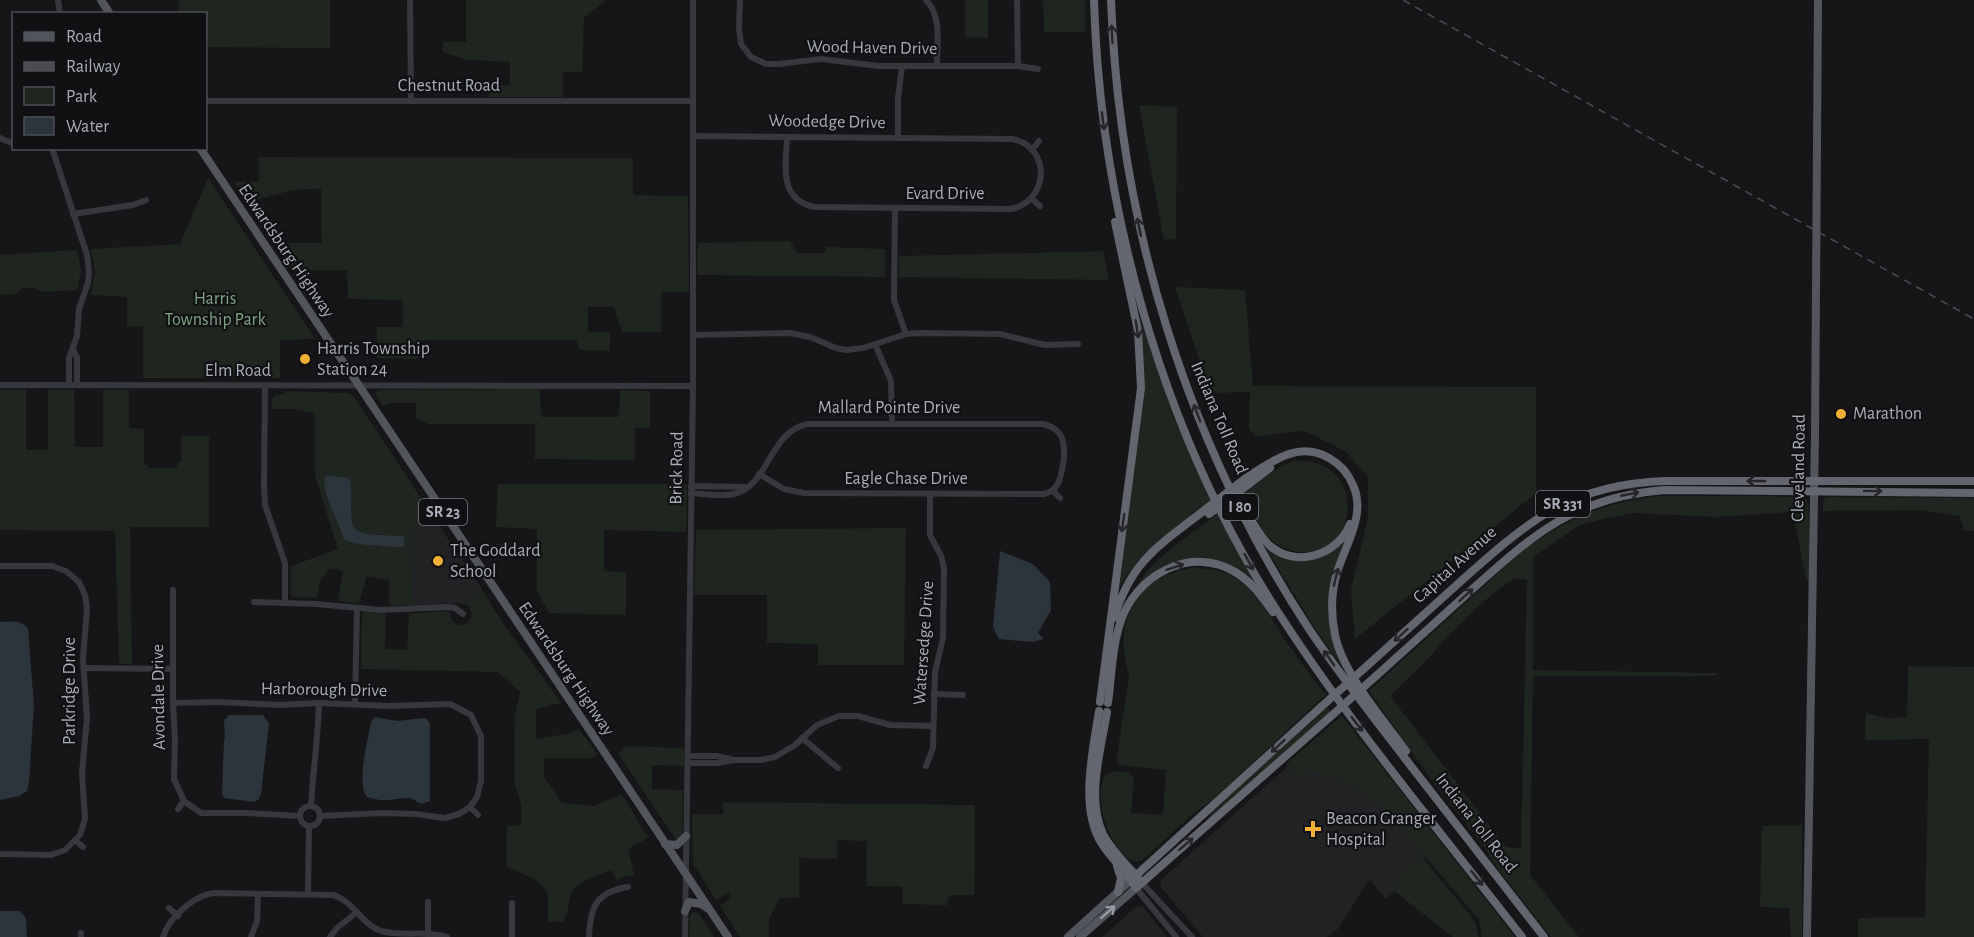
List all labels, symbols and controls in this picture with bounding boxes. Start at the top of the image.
legend [12,12,207,150]
one-way arrow [1107,24,1118,44]
text: Road [66,28,102,46]
street label: Wood Haven Drive [807,38,937,58]
text: Railway [66,58,121,76]
street label: Chestnut Road [398,77,500,95]
text: Park [66,88,98,106]
one-way arrow [1098,111,1109,131]
street label: Woodedge Drive [768,112,886,132]
text: Water [66,118,109,136]
street label: Edwardsburg Highway [235,181,338,321]
street label: Evard Drive [905,185,985,203]
one-way arrow [1133,218,1144,237]
park label: Harris Township Park [164,290,266,329]
one-way arrow [1132,319,1143,338]
place label: Harris Township Station 24 [317,340,430,379]
marker: Harris Township Station 24 [298,352,312,366]
street label: Indiana Toll Road [1187,359,1251,477]
street label: Elm Road [205,362,271,380]
street label: Mallard Pointe Drive [818,399,960,417]
one-way arrow [1190,404,1201,423]
place label: Marathon [1853,405,1922,423]
marker: Marathon [1834,407,1848,421]
street label: Cleveland Road [1789,414,1809,522]
street label: Brick Road [667,431,687,505]
street label: Eagle Chase Drive [844,470,968,488]
one-way arrow [1746,475,1766,487]
one-way arrow [1862,485,1882,497]
one-way arrow [1620,488,1639,499]
road number: SR 331 [1536,491,1590,517]
road number: I 80 [1222,494,1258,520]
road number: SR 23 [419,499,467,525]
one-way arrow [1117,512,1128,532]
street label: Capital Avenue [1410,523,1500,607]
place label: The Goddard School [450,542,540,581]
one-way arrow [1243,553,1255,570]
marker: The Goddard School [431,554,445,568]
one-way arrow [1165,560,1184,571]
one-way arrow [1331,568,1343,587]
street label: Watersedge Drive [911,580,937,706]
one-way arrow [1459,588,1474,602]
street label: Edwardsburg Highway [515,599,618,739]
one-way arrow [1394,628,1409,642]
street label: Parkridge Drive [61,637,79,745]
street label: Avondale Drive [149,644,169,750]
one-way arrow [1323,650,1335,666]
street label: Harborough Drive [261,680,387,700]
one-way arrow [1351,716,1364,732]
one-way arrow [1271,739,1286,753]
street label: Indiana Toll Road [1432,770,1520,876]
place label: Beacon Granger Hospital [1326,810,1436,849]
marker: Beacon Granger Hospital [1304,820,1322,838]
one-way arrow [1178,837,1193,851]
one-way arrow [1470,870,1483,886]
one-way arrow [1100,906,1116,919]

